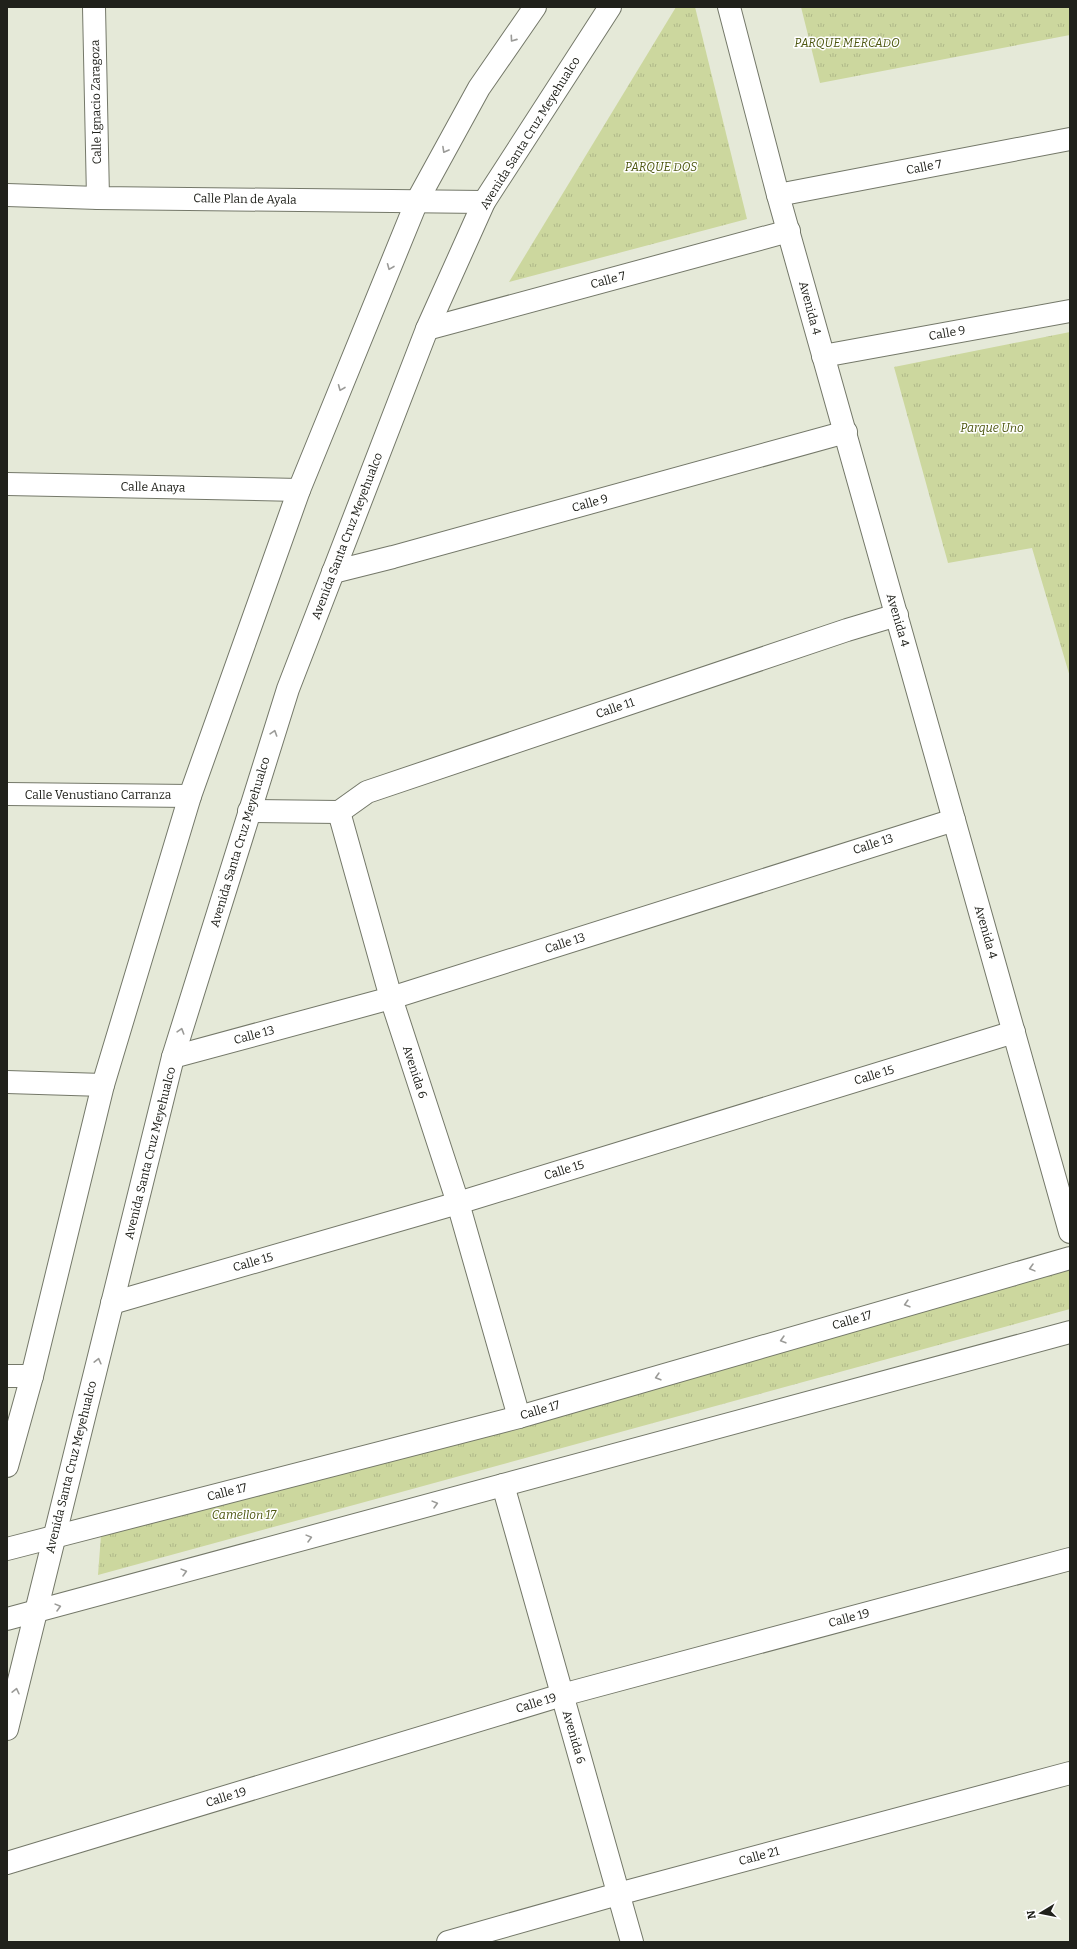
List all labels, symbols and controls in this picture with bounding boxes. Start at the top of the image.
one-way arrow [510,35,518,42]
park label: PARQUE MERCADO [794,36,900,50]
street label: Calle Ignacio Zaragoza [88,39,104,165]
street label: Avenida Santa Cruz Meyehualco [477,54,583,212]
one-way arrow [443,146,450,153]
street label: Calle 7 [905,157,943,177]
park label: PARQUE DOS [625,160,697,174]
street label: Calle Plan de Ayala [193,191,297,207]
one-way arrow [387,263,395,271]
street label: Calle 7 [589,269,627,291]
street label: Avenida 4 [796,280,824,336]
street label: Calle 9 [928,323,966,343]
one-way arrow [338,383,346,391]
park label: Parque Uno [960,421,1024,435]
street label: Avenida Santa Cruz Meyehualco [309,451,385,621]
street label: Calle Anaya [121,479,186,495]
street label: Calle 9 [570,491,610,515]
street label: Avenida 4 [884,592,912,648]
street label: Calle 11 [594,695,636,721]
one-way arrow [269,730,278,737]
street label: Avenida Santa Cruz Meyehualco [207,755,273,929]
street label: Calle Venustiano Carranza [25,788,172,802]
street label: Calle 13 [851,831,895,857]
street label: Avenida 4 [972,904,1000,960]
street label: Calle 13 [543,930,587,956]
street label: Calle 13 [232,1023,276,1047]
one-way arrow [176,1028,185,1035]
street label: Avenida 6 [400,1044,430,1100]
street label: Calle 15 [852,1062,896,1088]
street label: Avenida Santa Cruz Meyehualco [122,1065,178,1241]
street label: Calle 15 [542,1157,586,1183]
street label: Calle 15 [231,1250,275,1274]
one-way arrow [1029,1263,1036,1272]
one-way arrow [904,1299,911,1308]
street label: Calle 17 [830,1308,874,1332]
one-way arrow [779,1335,786,1344]
one-way arrow [93,1358,102,1365]
one-way arrow [654,1372,661,1381]
street label: Avenida Santa Cruz Meyehualco [43,1379,99,1555]
street label: Calle 17 [518,1398,562,1422]
street label: Calle 17 [206,1480,248,1504]
one-way arrow [431,1500,438,1508]
park label: Camellon 17 [212,1508,277,1522]
one-way arrow [305,1534,312,1543]
one-way arrow [180,1568,187,1577]
one-way arrow [55,1603,62,1611]
street label: Calle 19 [827,1606,871,1630]
one-way arrow [11,1687,20,1694]
street label: Calle 19 [514,1690,558,1716]
street label: Avenida 6 [560,1709,588,1765]
street label: Calle 19 [204,1784,248,1810]
street label: Calle 21 [737,1844,781,1868]
north arrow [1021,1893,1061,1933]
text: N [1024,1909,1039,1920]

